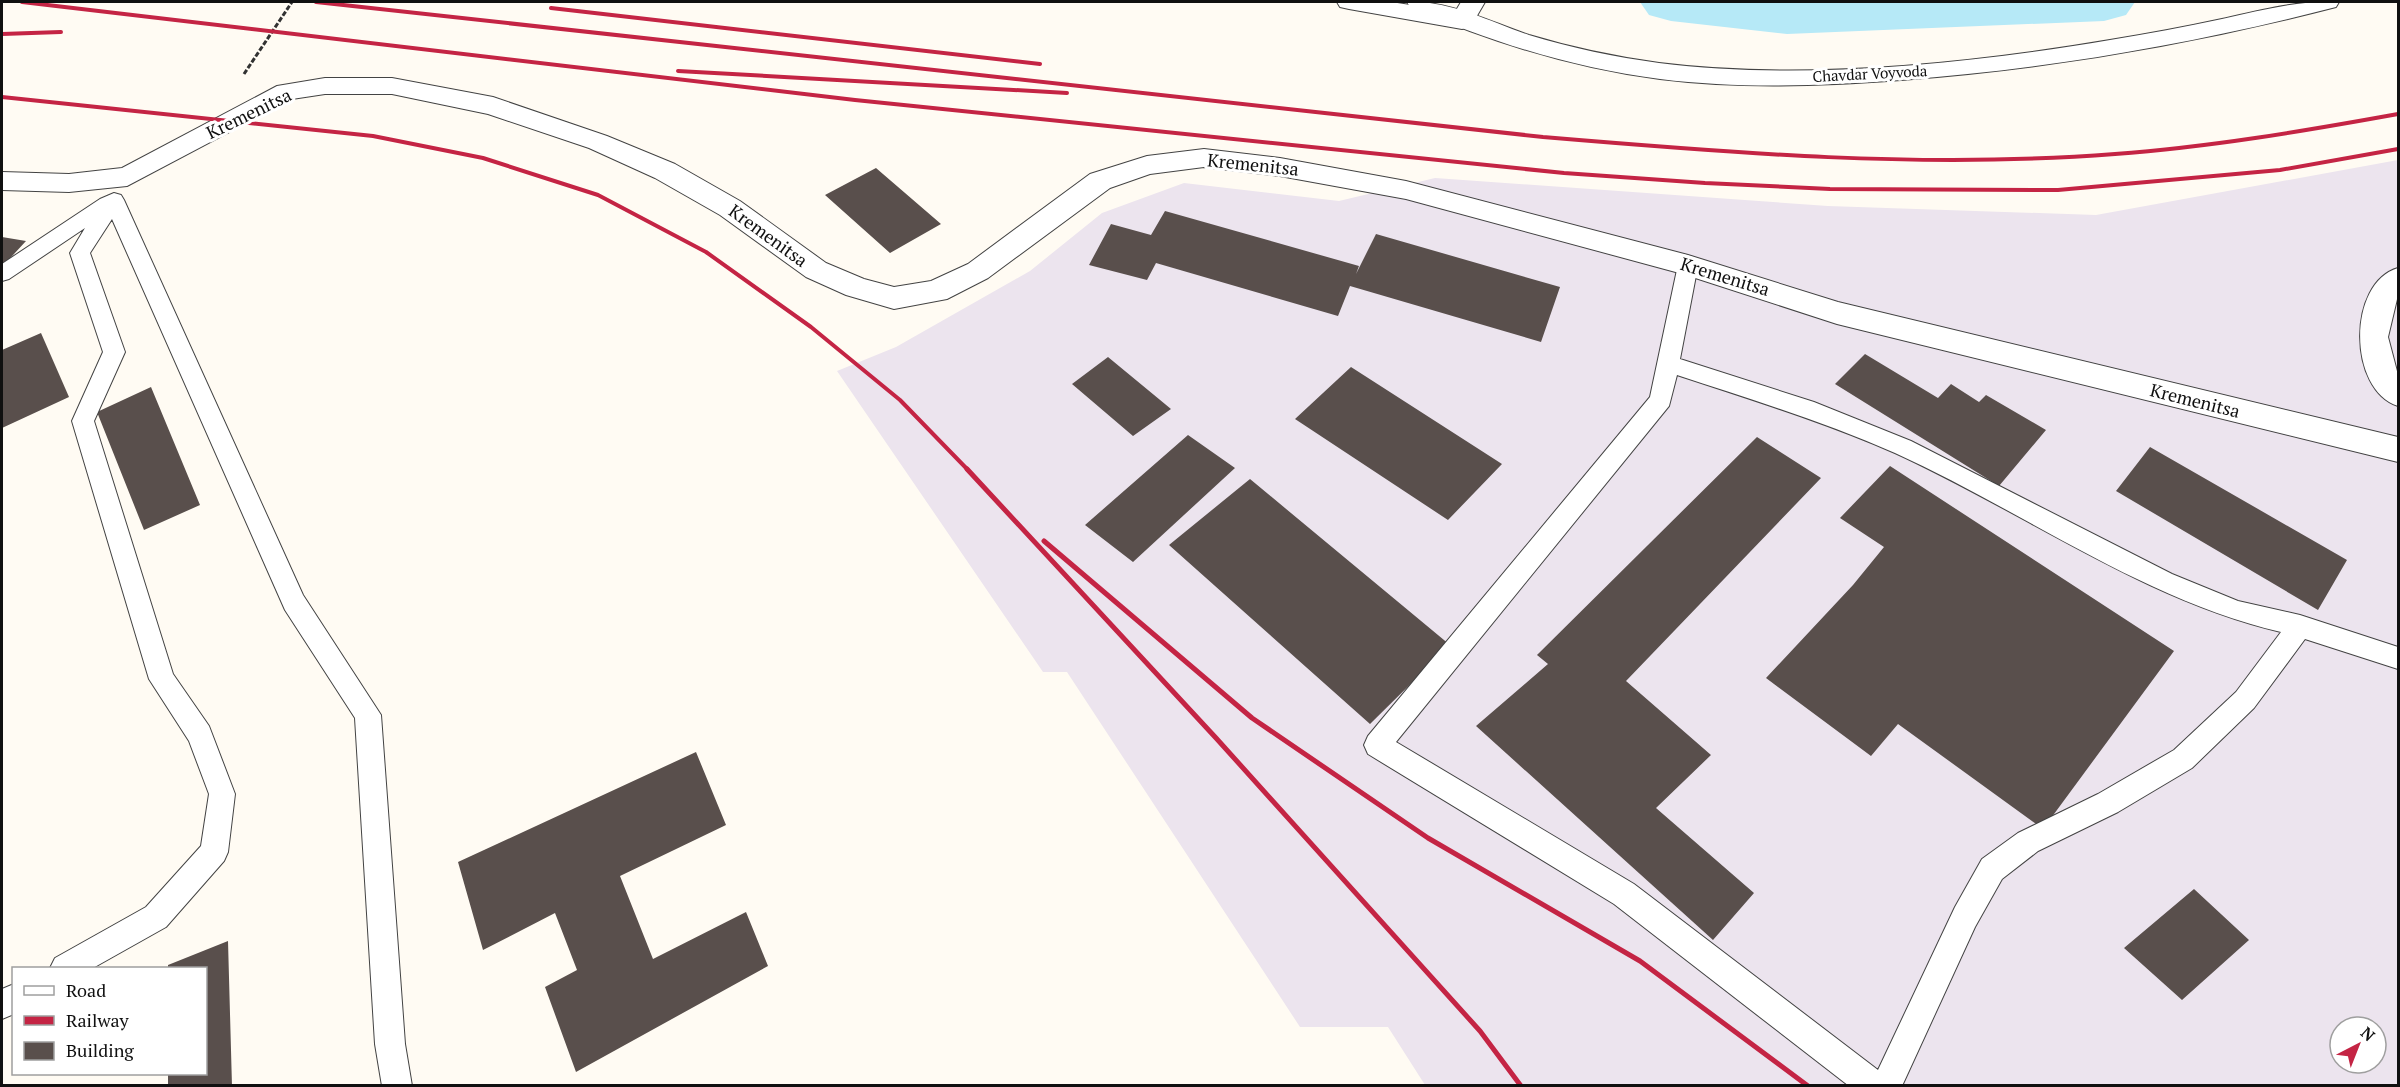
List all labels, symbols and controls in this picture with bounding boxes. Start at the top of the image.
street label: Chavdar Voyvoda [1812,60,1928,86]
street label: Kremenitsa [202,82,295,144]
street label: Kremenitsa [1206,147,1300,181]
street label: Kremenitsa [724,198,813,272]
street label: Kremenitsa [1678,251,1773,301]
street label: Kremenitsa [2148,377,2243,423]
legend [12,967,207,1075]
text: Road [66,978,106,1002]
text: Railway [66,1008,130,1032]
north arrow [2328,1015,2388,1075]
text: N [2356,1022,2380,1046]
text: Building [66,1038,134,1062]

